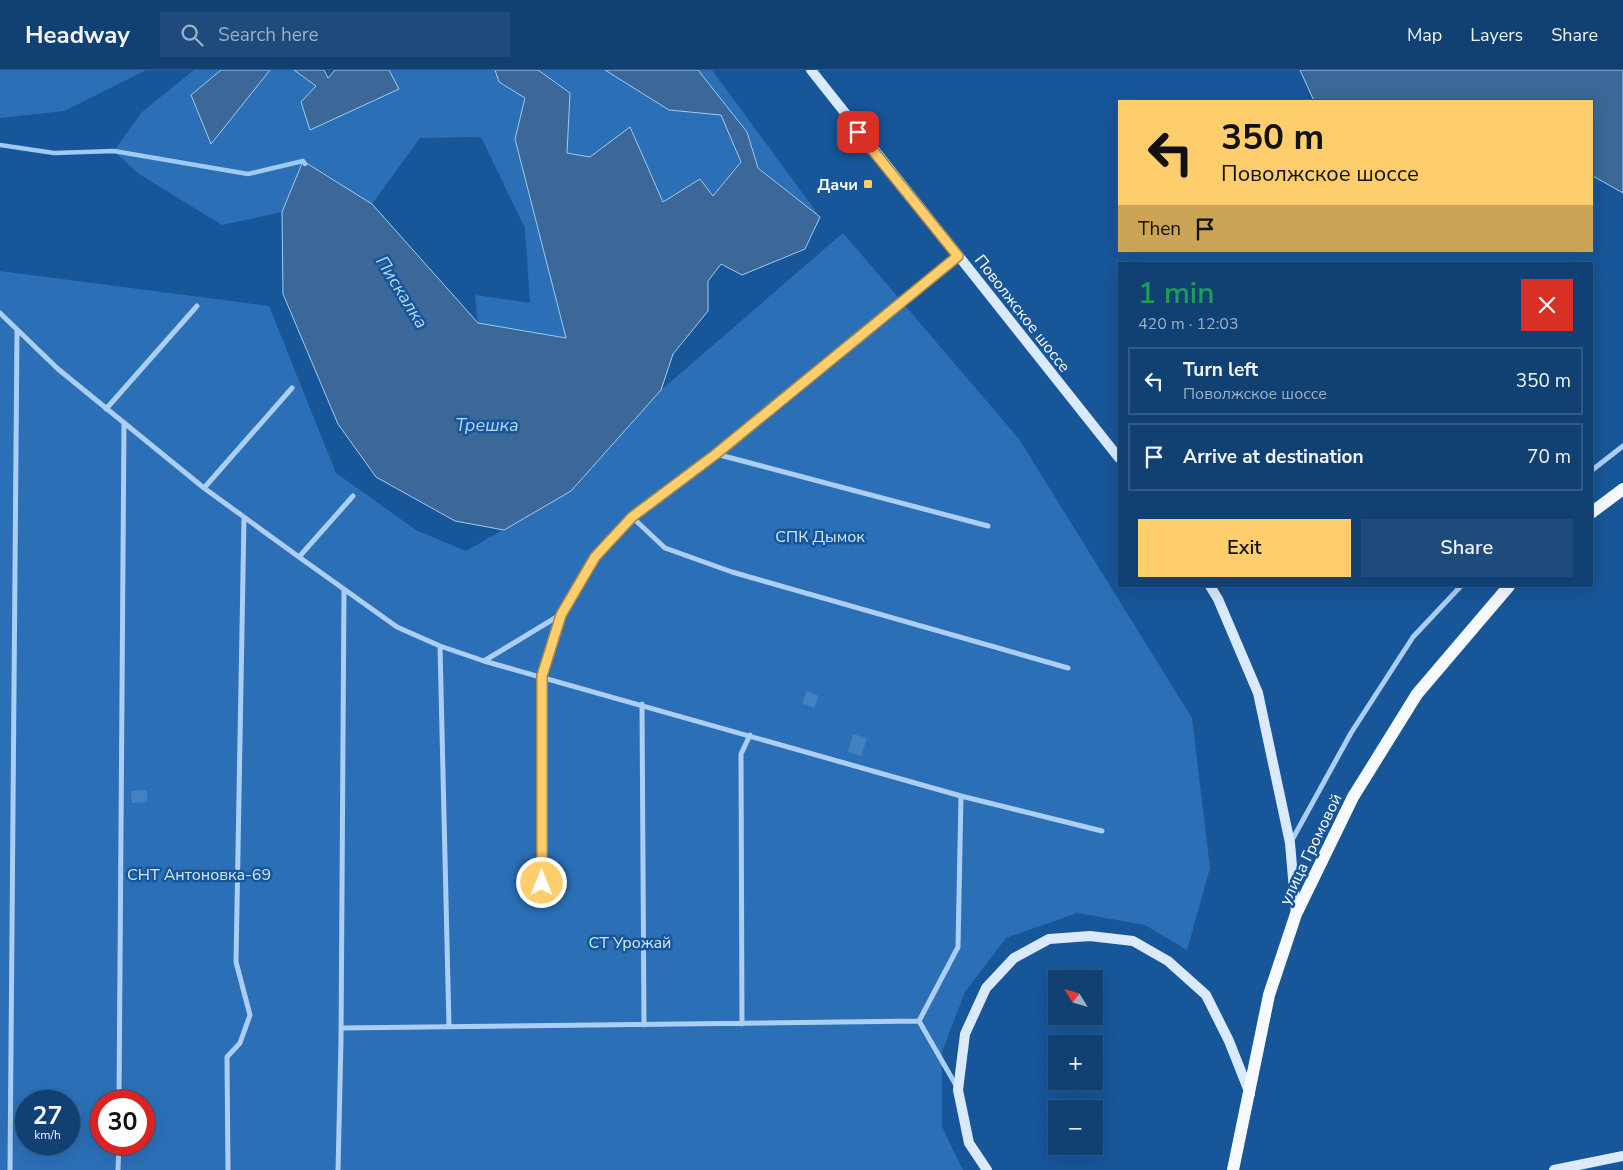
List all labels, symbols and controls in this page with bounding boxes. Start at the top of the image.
search box [160,12,510,57]
text: Headway [25,19,130,51]
icon: search [178,21,206,49]
text: Search here [218,22,319,48]
text: Map [1407,23,1442,47]
text: Layers [1470,23,1523,47]
text: Share [1551,23,1598,47]
pin [837,111,879,153]
text: 350 m [1221,114,1324,161]
icon: arrive [844,118,872,146]
icon: left [1138,120,1203,185]
text: Поволжское шоссе [1221,159,1419,189]
place label: Дачи [817,174,858,196]
marker: Дачи [862,178,874,190]
icon: arrive [1191,215,1219,243]
text: Then [1138,216,1181,242]
street label: Поволжское шоссе [969,250,1075,377]
water label: Пискалка [370,251,434,333]
text: 1 min [1138,273,1214,314]
button: close [1521,279,1573,331]
text: 420 m · 12:03 [1138,313,1239,335]
text: Turn left [1183,357,1258,383]
icon: left [1140,367,1168,395]
text: 350 m [1516,368,1571,394]
text: Поволжское шоссе [1183,383,1327,405]
water label: Трешка [455,413,519,437]
icon: arrive [1140,443,1168,471]
text: Arrive at destination [1183,444,1364,470]
text: 70 m [1527,444,1571,470]
button: Exit [1138,519,1351,577]
button: Share [1361,519,1573,577]
park label: СПК Дымок [775,526,865,548]
street label: улица Громовой [1274,790,1347,909]
position arrow [515,856,567,908]
park label: СНТ Антоновка-69 [127,864,271,886]
park label: СТ Урожай [589,932,671,954]
north arrow [1048,970,1102,1025]
map controls [1048,970,1103,1155]
button: + [1048,1035,1103,1090]
speed limit sign: 30 [90,1090,155,1155]
text: 27 [32,1099,63,1133]
button: − [1048,1100,1103,1155]
text: km/h [34,1127,61,1143]

